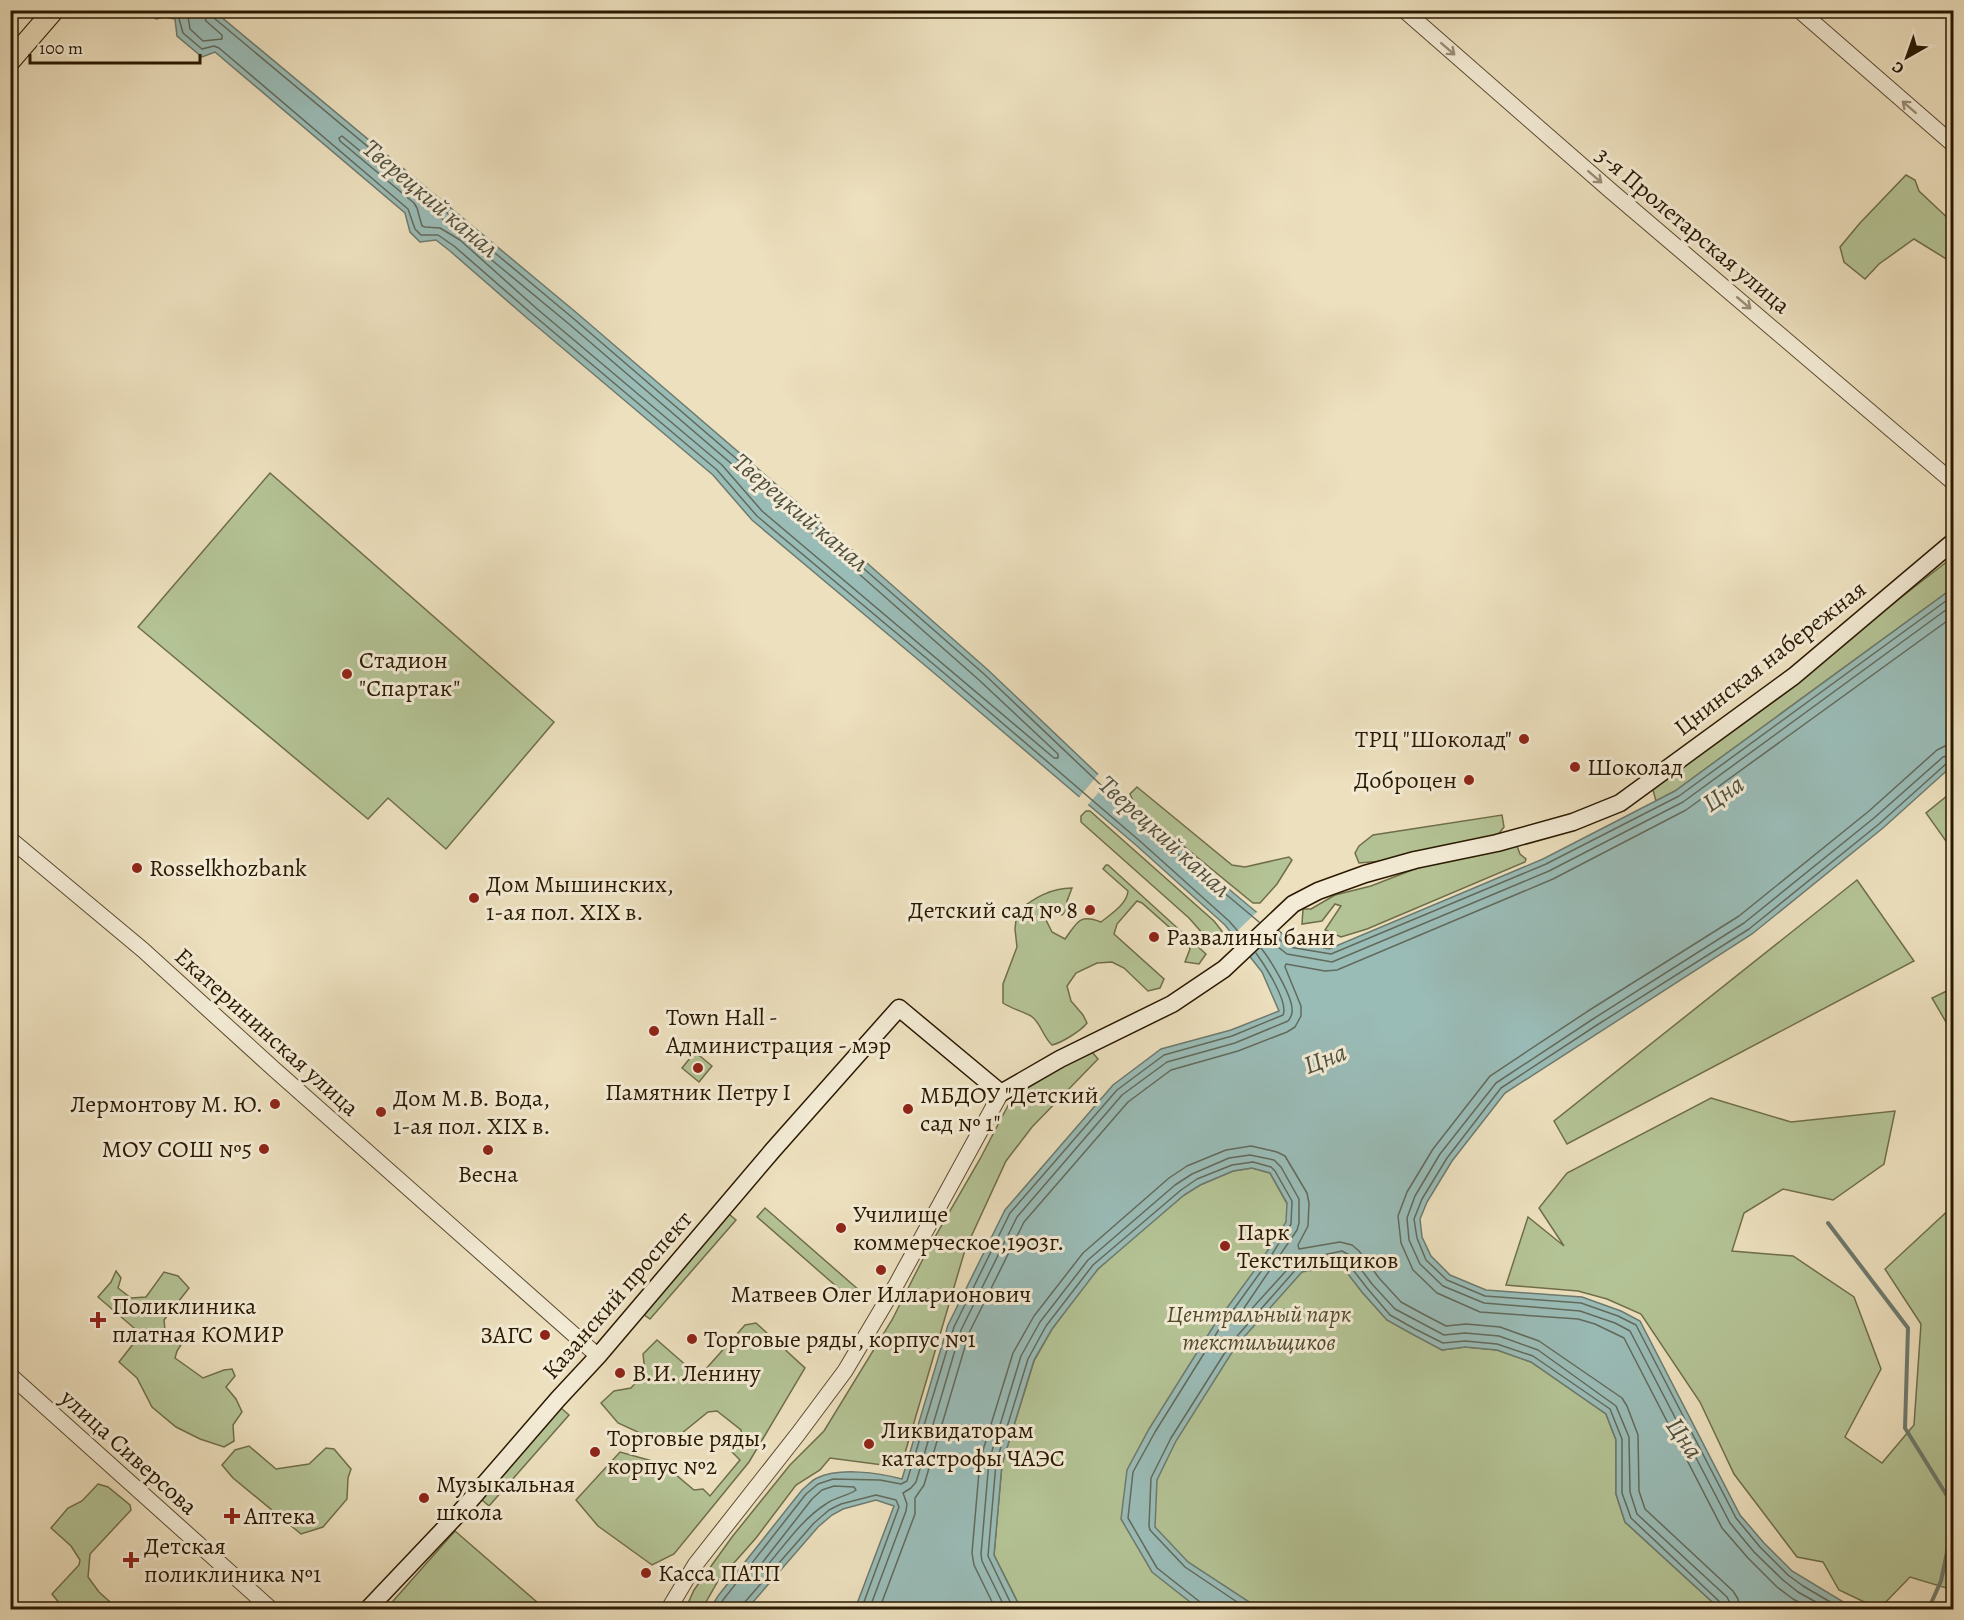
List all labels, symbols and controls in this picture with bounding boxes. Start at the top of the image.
scale bar [30,27,200,65]
north arrow [1877,27,1937,87]
text: 100 m [39,36,83,60]
one-way arrow [1440,42,1455,56]
text: С [1887,56,1909,79]
one-way arrow [1901,100,1917,113]
water label: Тверецкий канал [355,131,507,266]
street label: 3-я Пролетарская улица [1589,139,1797,321]
one-way arrow [1587,170,1602,184]
one-way arrow [1736,297,1752,310]
water label: Тверецкий канал [725,445,877,580]
street label: Цнинская набережная [1667,573,1873,743]
place label: Стадион "Спартак" [359,644,460,704]
marker: Стадион "Спартак" [340,667,354,681]
place label: ТРЦ "Шоколад" [1355,723,1512,755]
marker: ТРЦ "Шоколад" [1517,732,1531,746]
place label: Шоколад [1587,751,1683,783]
marker: Шоколад [1568,760,1582,774]
place label: Доброцен [1354,764,1457,796]
water label: Тверецкий канал [1091,767,1239,906]
water label: Цна [1696,767,1751,820]
marker: Доброцен [1462,773,1476,787]
place label: Rosselkhozbank [149,852,307,884]
marker: Rosselkhozbank [130,861,144,875]
place label: Дом Мышинских, 1-ая пол. XIX в. [486,868,674,928]
marker: Дом Мышинских, 1-ая пол. XIX в. [467,891,481,905]
place label: Детский сад № 8 [908,894,1078,926]
marker: Детский сад № 8 [1083,903,1097,917]
place label: Развалины бани [1166,921,1335,953]
marker: Развалины бани [1147,930,1161,944]
street label: Екатерининская улица [168,941,366,1123]
place label: Town Hall - Администрация - мэр [665,1001,891,1061]
marker: Town Hall - Администрация - мэр [647,1024,661,1038]
water label: Цна [1299,1034,1352,1083]
marker: Памятник Петру I [691,1061,705,1075]
place label: Памятник Петру I [605,1076,791,1108]
place label: МБДОУ "Детский сад № 1" [920,1079,1099,1139]
place label: Дом М.В. Вода, 1-ая пол. XIX в. [393,1082,551,1142]
place label: Лермонтову М. Ю. [70,1088,263,1120]
marker: Лермонтову М. Ю. [268,1097,282,1111]
marker: МБДОУ "Детский сад № 1" [901,1102,915,1116]
marker: Дом М.В. Вода, 1-ая пол. XIX в. [374,1105,388,1119]
place label: МОУ СОШ №5 [102,1133,252,1165]
marker: МОУ СОШ №5 [257,1142,271,1156]
marker: Весна [481,1143,495,1157]
place label: Весна [458,1158,518,1190]
place label: Училище коммерческое,1903г. [853,1198,1064,1258]
street label: Казанский проспект [535,1204,699,1386]
place label: Парк Текстильщиков [1237,1216,1398,1276]
marker: Училище коммерческое,1903г. [834,1221,848,1235]
marker: Парк Текстильщиков [1218,1239,1232,1253]
marker: Матвеев Олег Илларионович [874,1263,888,1277]
place label: Матвеев Олег Илларионович [731,1278,1031,1310]
place label: Поликлиника платная КОМИР [112,1290,284,1350]
park label: Центральный парк текстильщиков [1167,1298,1351,1358]
marker: Поликлиника платная КОМИР [89,1311,107,1329]
place label: ЗАГС [480,1319,533,1351]
place label: Торговые ряды, корпус №1 [704,1323,976,1355]
marker: ЗАГС [538,1328,552,1342]
marker: Торговые ряды, корпус №1 [685,1332,699,1346]
place label: В.И. Ленину [632,1357,761,1389]
marker: В.И. Ленину [613,1366,627,1380]
street label: улица Сиверсова [53,1381,204,1522]
water label: Цна [1658,1411,1711,1466]
place label: Ликвидаторам катастрофы ЧАЭС [881,1414,1065,1474]
place label: Торговые ряды, корпус №2 [607,1422,767,1482]
marker: Ликвидаторам катастрофы ЧАЭС [862,1437,876,1451]
marker: Торговые ряды, корпус №2 [588,1445,602,1459]
place label: Музыкальная школа [436,1468,575,1528]
marker: Музыкальная школа [417,1491,431,1505]
place label: Аптека [243,1500,316,1532]
marker: Аптека [225,1509,239,1523]
place label: Детская поликлиника №1 [144,1530,321,1590]
marker: Детская поликлиника №1 [122,1551,140,1569]
place label: Касса ПАТП [658,1557,781,1589]
marker: Касса ПАТП [639,1566,653,1580]

